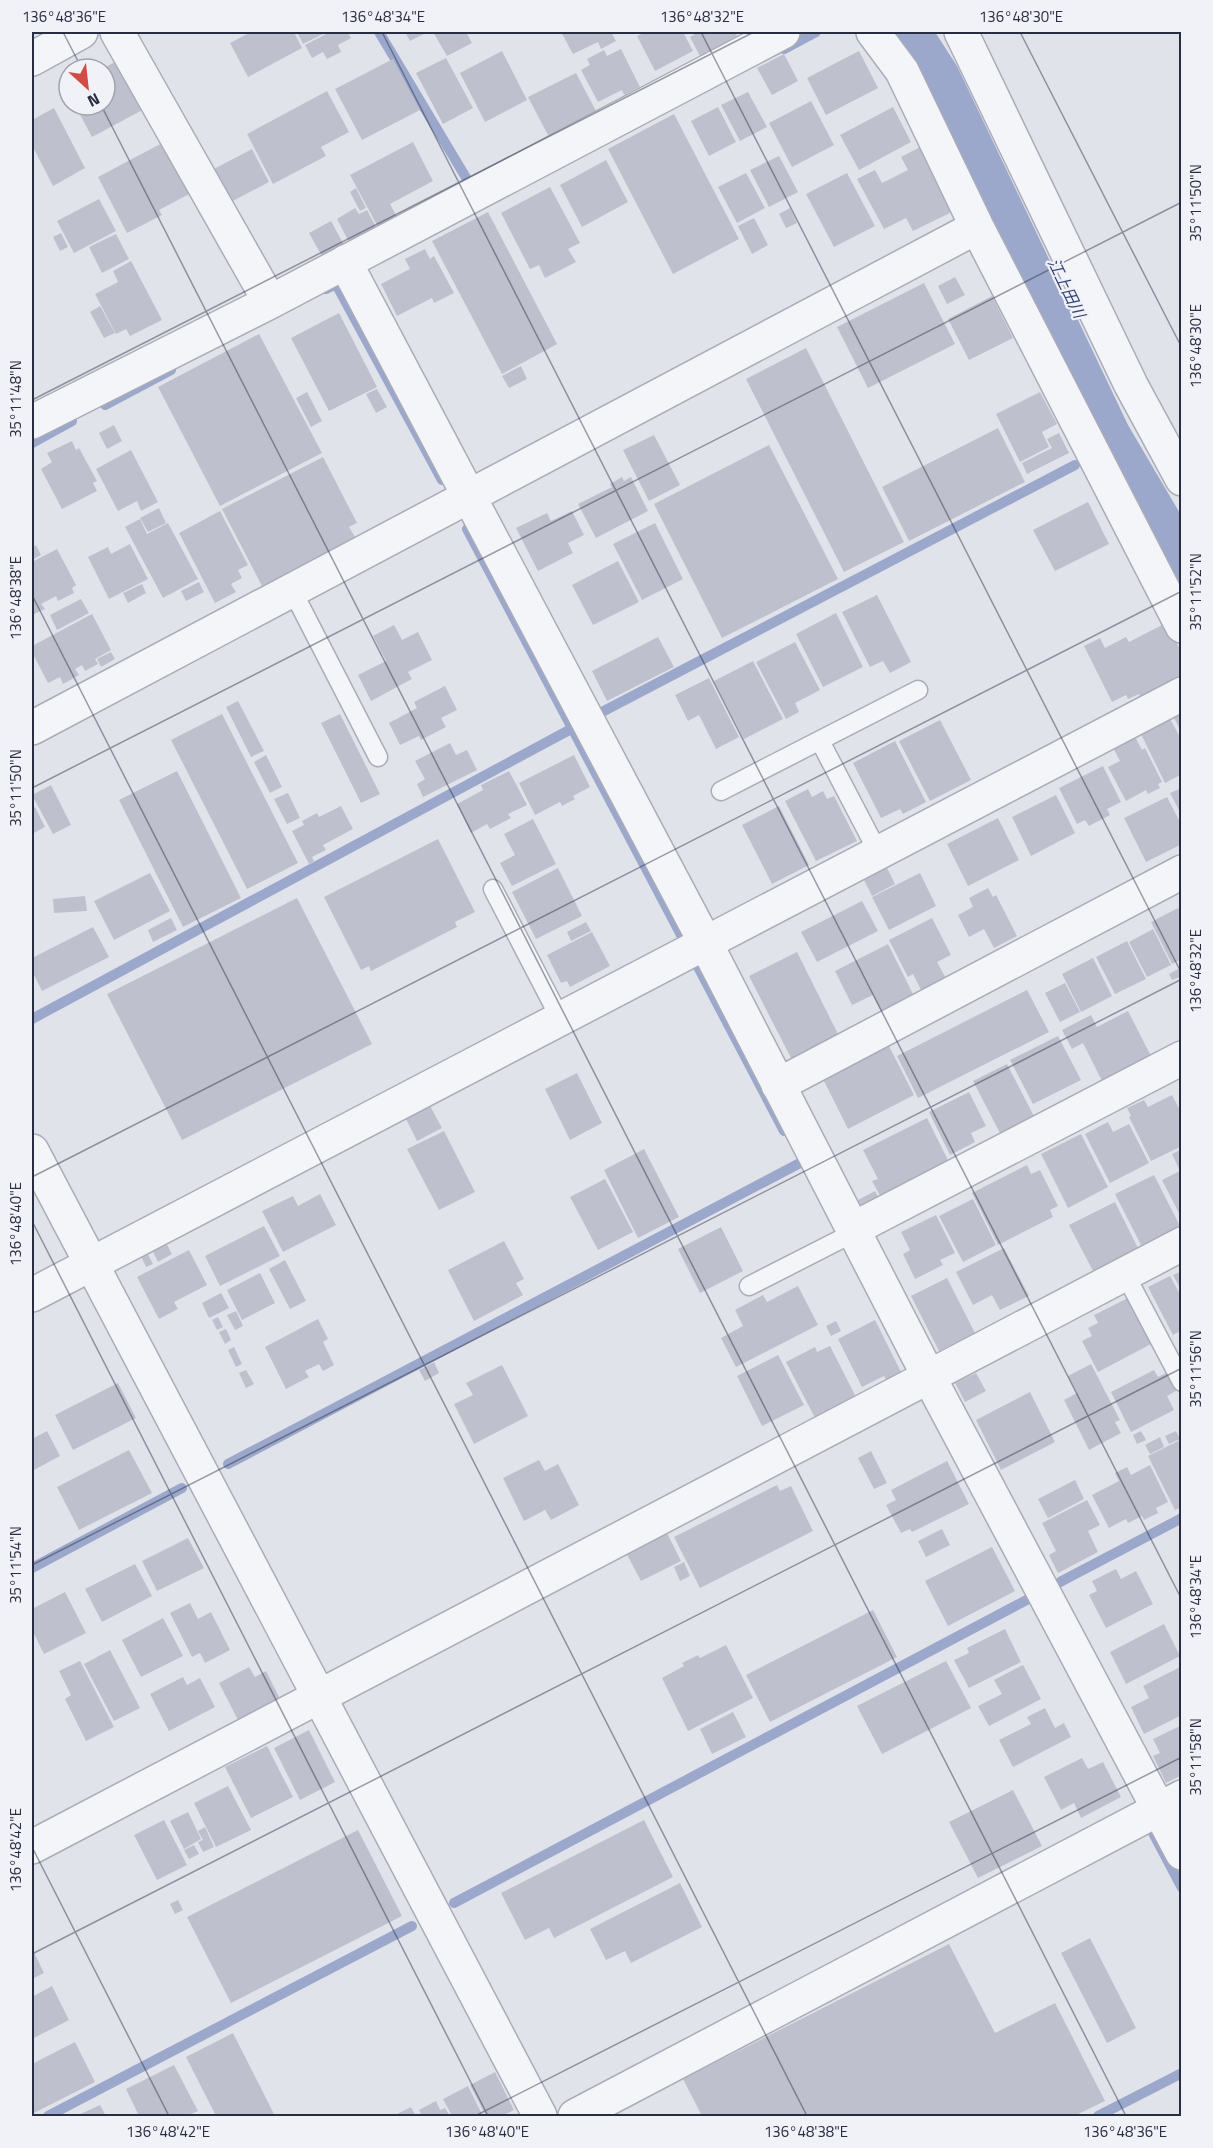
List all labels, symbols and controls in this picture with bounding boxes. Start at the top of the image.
text: 136°48'36"E [22,5,106,28]
text: 136°48'34"E [341,5,425,28]
text: 136°48'32"E [660,5,744,28]
text: 136°48'30"E [979,5,1063,28]
north arrow [57,57,117,117]
text: N [83,87,104,114]
text: 35°11'50"N [1184,164,1207,242]
water label: 江上田川 [1042,254,1093,324]
text: 136°48'30"E [1184,304,1207,388]
text: 35°11'48"N [4,360,27,438]
text: 35°11'52"N [1184,553,1207,631]
text: 136°48'38"E [4,556,27,640]
text: 35°11'50"N [4,749,27,827]
text: 136°48'32"E [1184,929,1207,1013]
text: 136°48'40"E [4,1182,27,1266]
text: 35°11'56"N [1184,1330,1207,1408]
text: 35°11'54"N [4,1526,27,1604]
text: 136°48'34"E [1184,1555,1207,1639]
text: 35°11'58"N [1184,1718,1207,1796]
text: 136°48'42"E [4,1808,27,1892]
text: 136°48'42"E [126,2120,210,2143]
text: 136°48'40"E [445,2120,529,2143]
text: 136°48'38"E [764,2120,848,2143]
text: 136°48'36"E [1083,2120,1167,2143]

